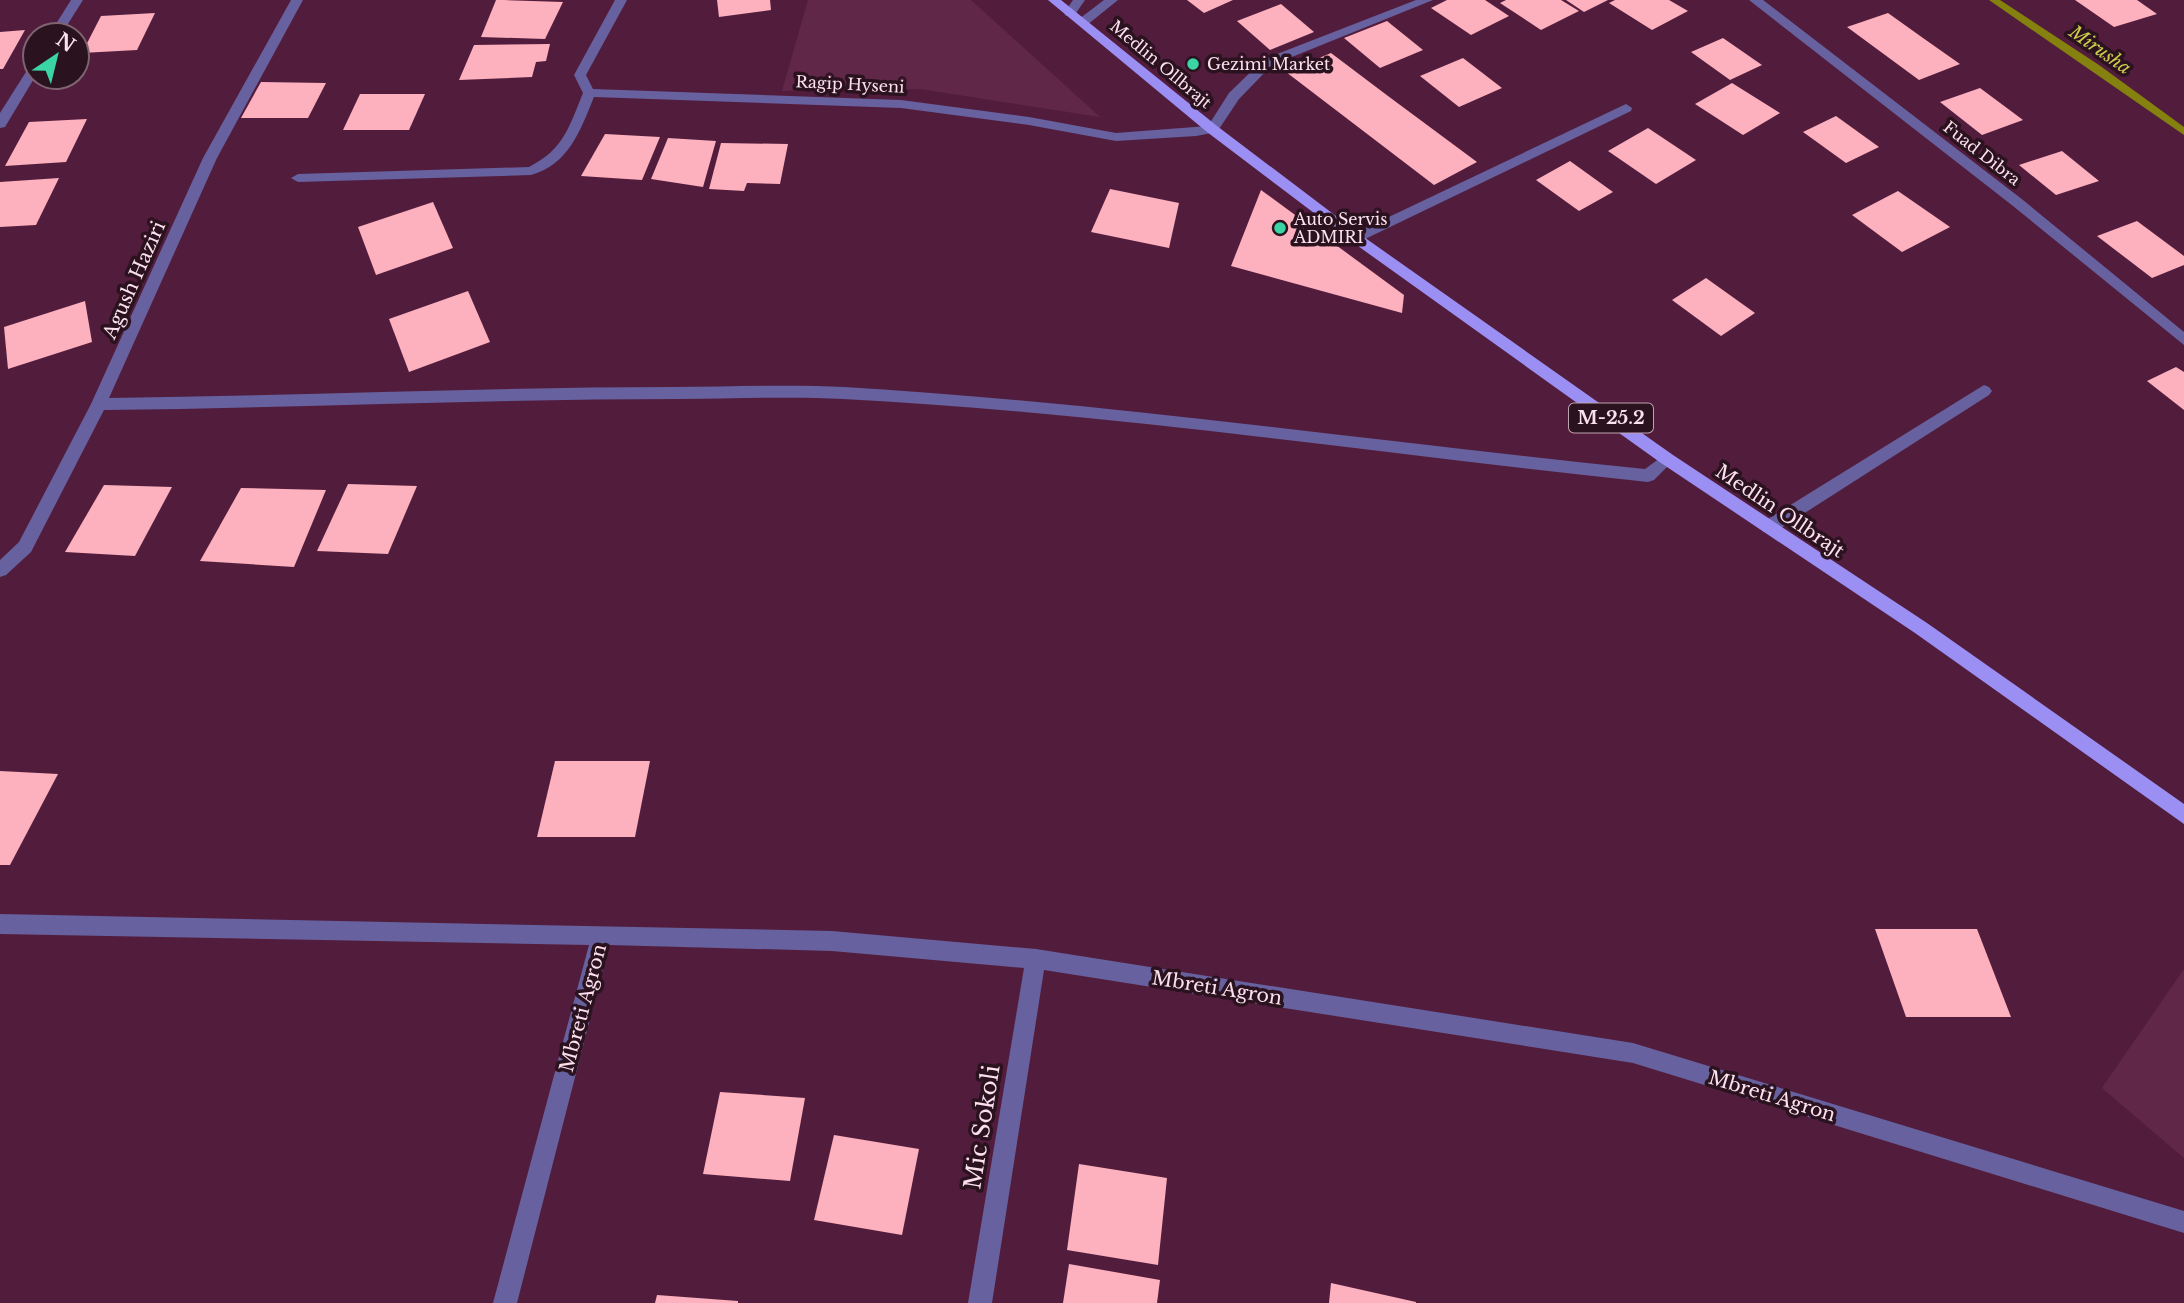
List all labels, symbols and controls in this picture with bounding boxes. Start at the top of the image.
street label: Medlin Ollbrajt [1106,16,1216,112]
water label: Mirusha [2064,20,2135,79]
north arrow [21,21,91,91]
text: N [52,28,79,57]
place label: Gezimi Market [1207,54,1330,74]
marker: Gezimi Market [1185,56,1201,72]
street label: Ragip Hyseni [795,71,906,97]
street label: Fuad Dibra [1939,117,2025,189]
place label: Auto Servis ADMIRI [1293,209,1388,247]
street label: Agush Haziri [97,217,170,343]
marker: Auto Servis ADMIRI [1272,220,1288,236]
road number: M-25.2 [1569,404,1653,432]
street label: Medlin Ollbrajt [1711,459,1849,563]
street label: Mbreti Agron [555,941,611,1075]
street label: Mbreti Agron [1150,966,1284,1010]
street label: Mic Sokoli [958,1063,1006,1191]
street label: Mbreti Agron [1706,1066,1838,1126]

